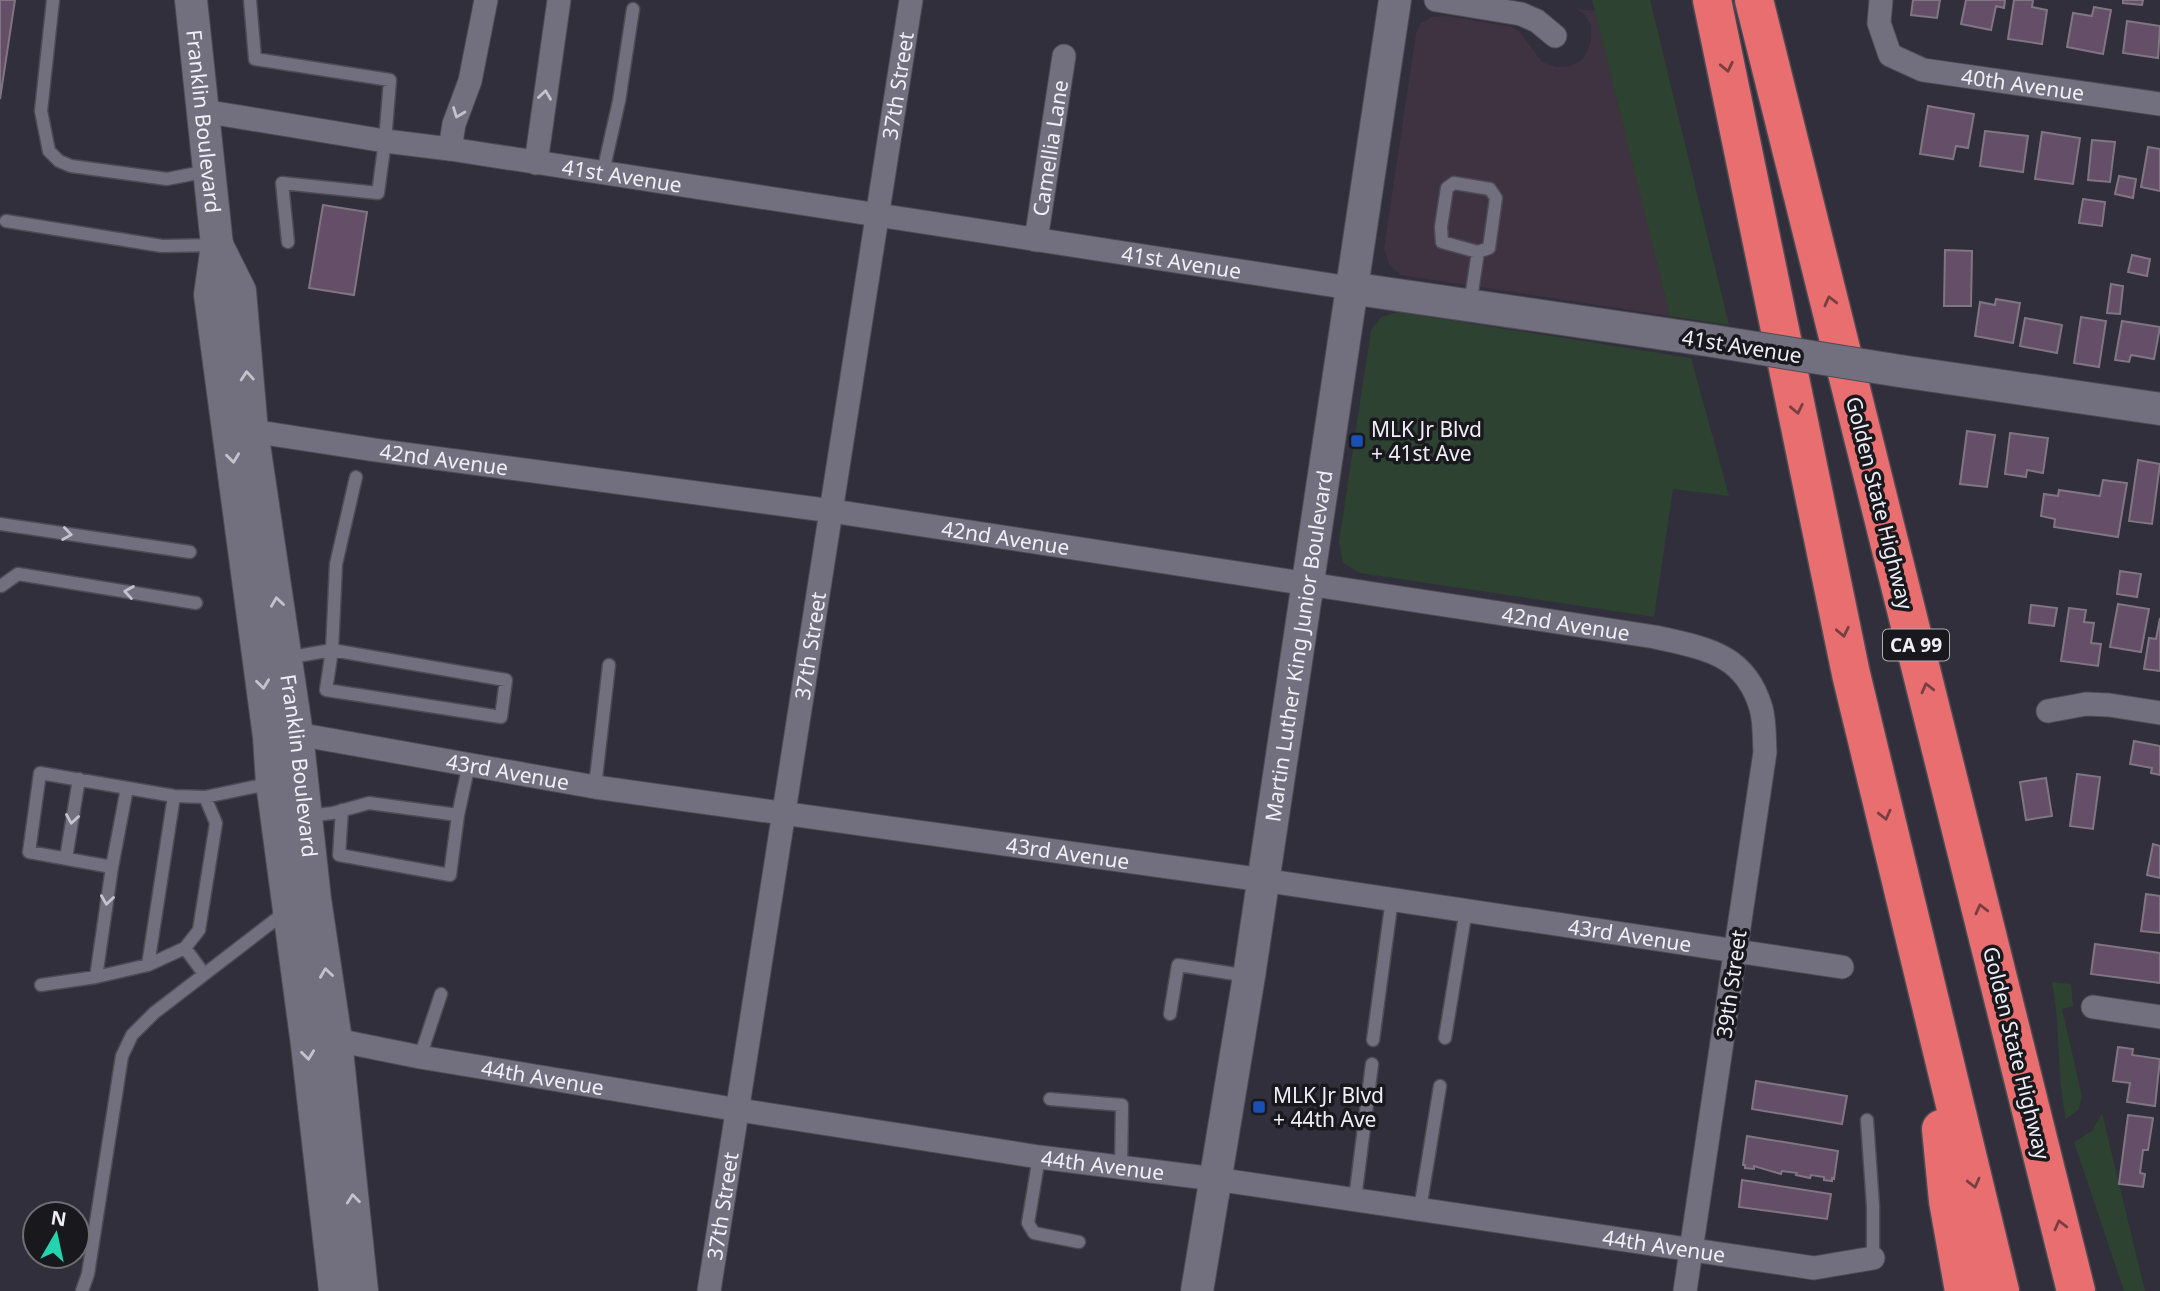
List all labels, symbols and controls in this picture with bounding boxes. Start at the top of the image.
street label: Franklin Boulevard [180,28,228,214]
street label: 37th Street [875,29,920,142]
one-way arrow [1718,61,1733,73]
street label: 40th Avenue [1960,62,2086,107]
street label: Camellia Lane [1026,78,1074,218]
one-way arrow [537,89,552,101]
one-way arrow [452,107,466,119]
street label: 41st Avenue [560,153,684,199]
street label: 41st Avenue [1119,239,1243,285]
one-way arrow [1824,295,1838,307]
street label: 41st Avenue [1680,323,1804,369]
one-way arrow [240,370,255,381]
street label: Golden State Highway [1840,394,1920,613]
one-way arrow [1789,403,1804,415]
place label: MLK Jr Blvd + 41st Ave [1371,415,1482,467]
marker: MLK Jr Blvd + 41st Ave [1349,433,1365,449]
street label: 42nd Avenue [378,437,510,482]
one-way arrow [225,452,240,464]
street label: Martin Luther King Junior Boulevard [1258,468,1338,824]
street label: 42nd Avenue [939,514,1071,561]
one-way arrow [62,526,73,541]
one-way arrow [123,585,135,600]
street label: 37th Street [788,590,832,702]
one-way arrow [270,596,285,608]
street label: 42nd Avenue [1500,600,1632,647]
one-way arrow [1834,626,1849,638]
road number: CA 99 [1883,630,1949,660]
street label: Franklin Boulevard [274,672,324,859]
one-way arrow [255,678,270,690]
one-way arrow [1921,682,1935,694]
street label: 43rd Avenue [444,747,571,796]
one-way arrow [1877,809,1891,821]
one-way arrow [65,813,80,825]
street label: 43rd Avenue [1004,830,1131,875]
one-way arrow [100,894,115,906]
one-way arrow [1975,903,1989,915]
street label: 43rd Avenue [1566,912,1693,958]
street label: 39th Street [1710,928,1752,1040]
street label: Golden State Highway [1977,944,2057,1163]
one-way arrow [318,967,333,979]
one-way arrow [300,1050,315,1061]
street label: 44th Avenue [479,1053,606,1101]
place label: MLK Jr Blvd + 44th Ave [1273,1081,1384,1133]
marker: MLK Jr Blvd + 44th Ave [1251,1099,1267,1115]
street label: 44th Avenue [1040,1143,1166,1187]
street label: 37th Street [700,1150,745,1262]
one-way arrow [1966,1177,1980,1189]
one-way arrow [345,1193,360,1205]
north arrow [21,1200,91,1270]
text: N [49,1204,68,1232]
one-way arrow [2054,1219,2068,1231]
street label: 44th Avenue [1601,1223,1727,1269]

